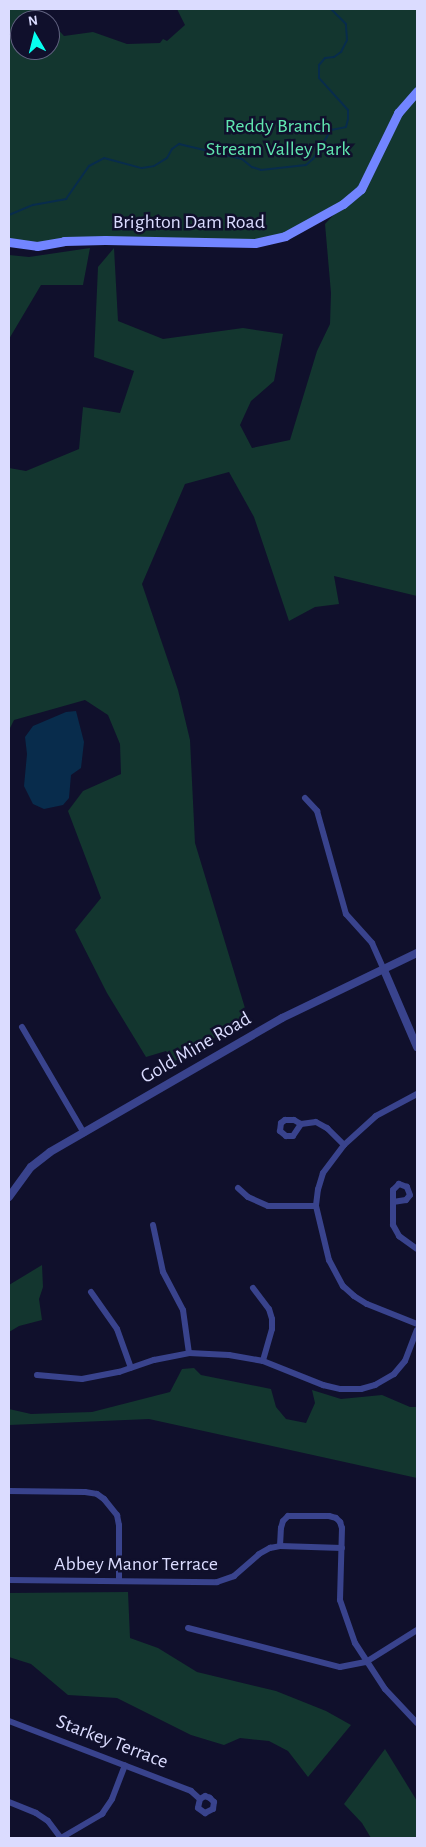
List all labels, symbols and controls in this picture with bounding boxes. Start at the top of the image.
north arrow [10,10,60,60]
text: N [27,14,39,29]
park label: Reddy Branch Stream Valley Park [206,115,350,162]
street label: Brighton Dam Road [113,210,265,234]
street label: Gold Mine Road [137,1007,255,1089]
street label: Abbey Manor Terrace [54,1552,218,1576]
street label: Starkey Terrace [53,1710,171,1774]

